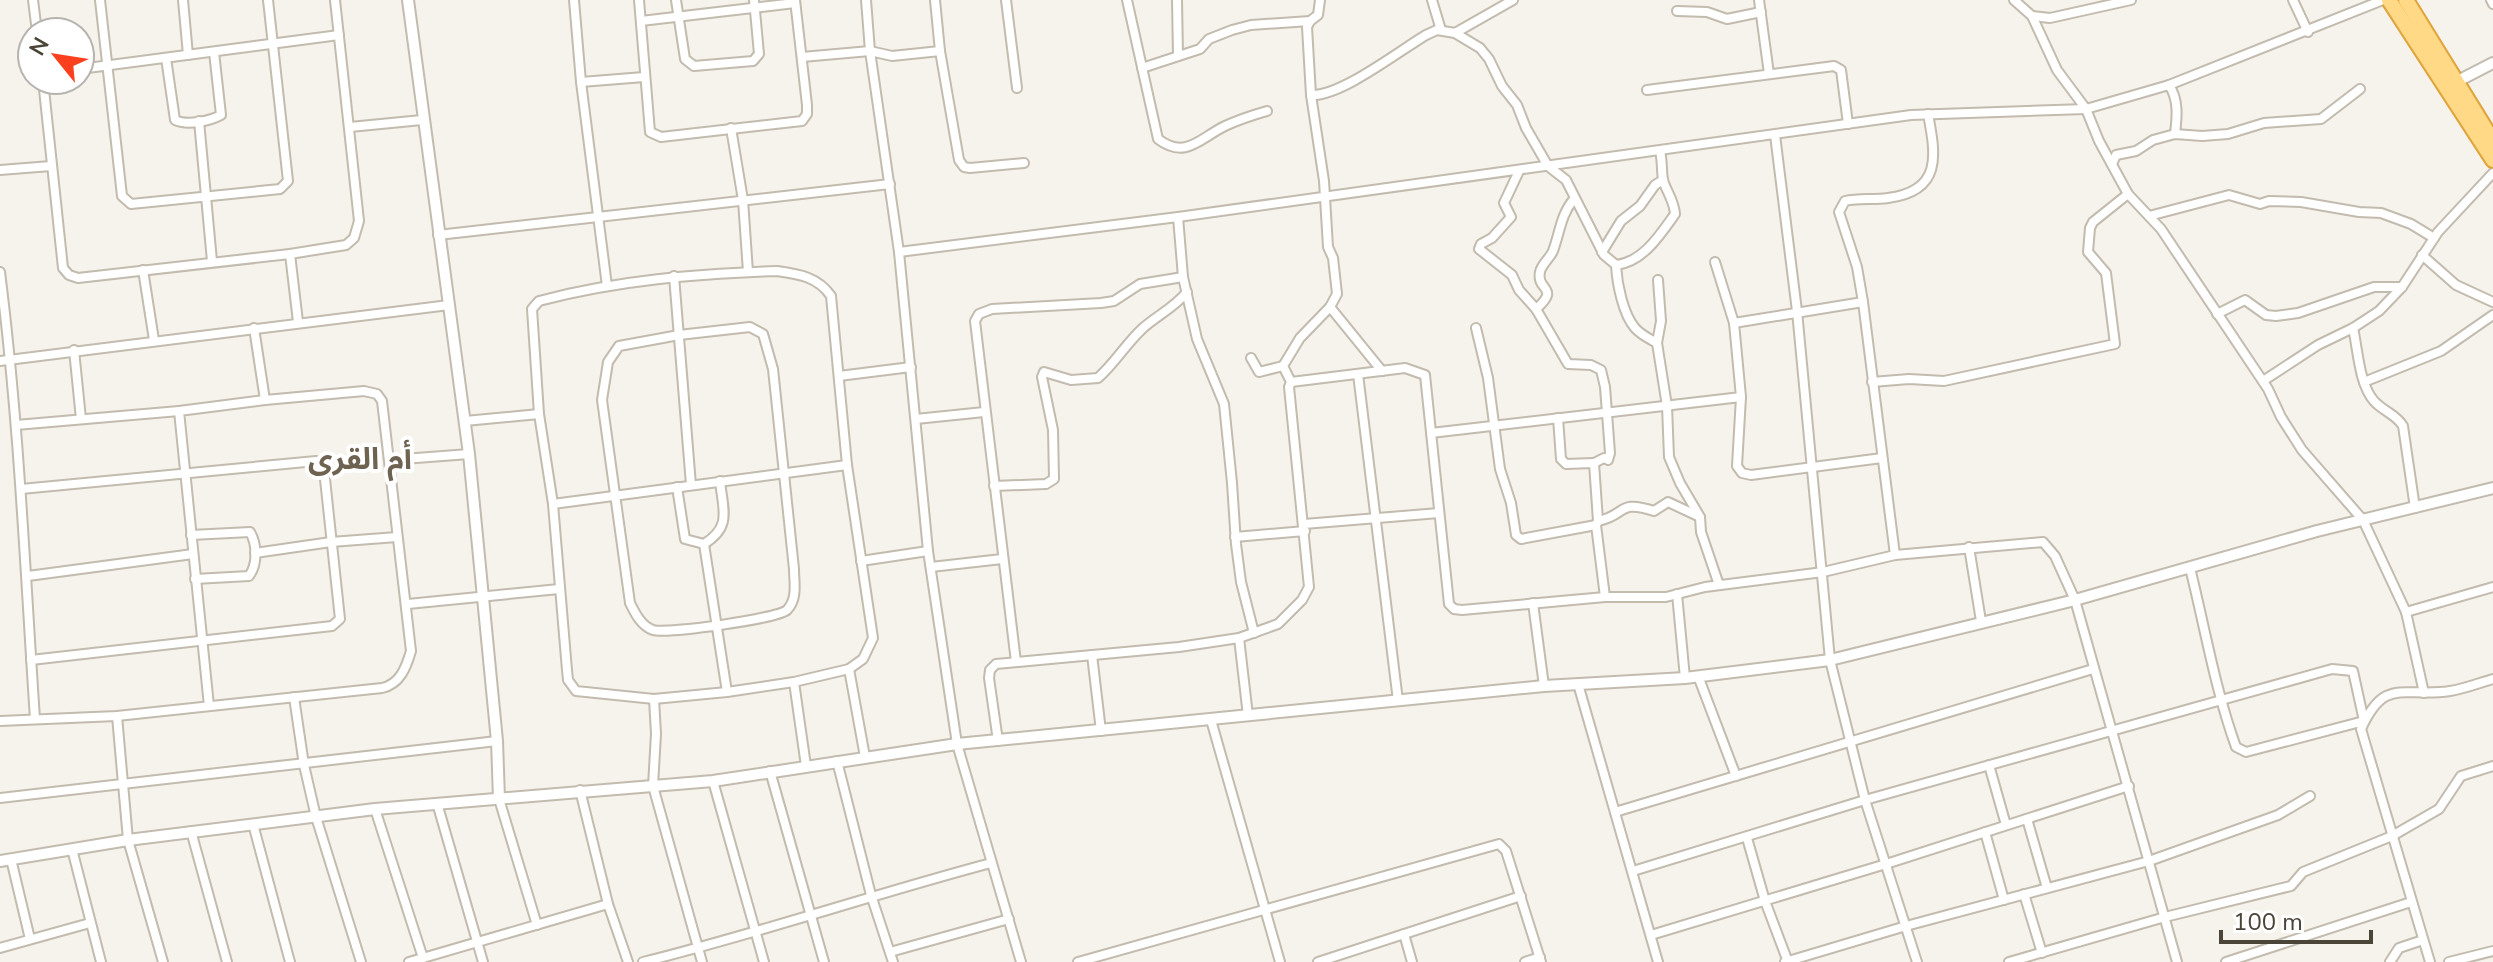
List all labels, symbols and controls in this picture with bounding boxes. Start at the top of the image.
north arrow [16,16,96,96]
text: N [22,32,57,61]
district label: أم القرى [308,439,412,482]
scale bar [2221,894,2371,944]
text: 100 m [2233,906,2303,938]

